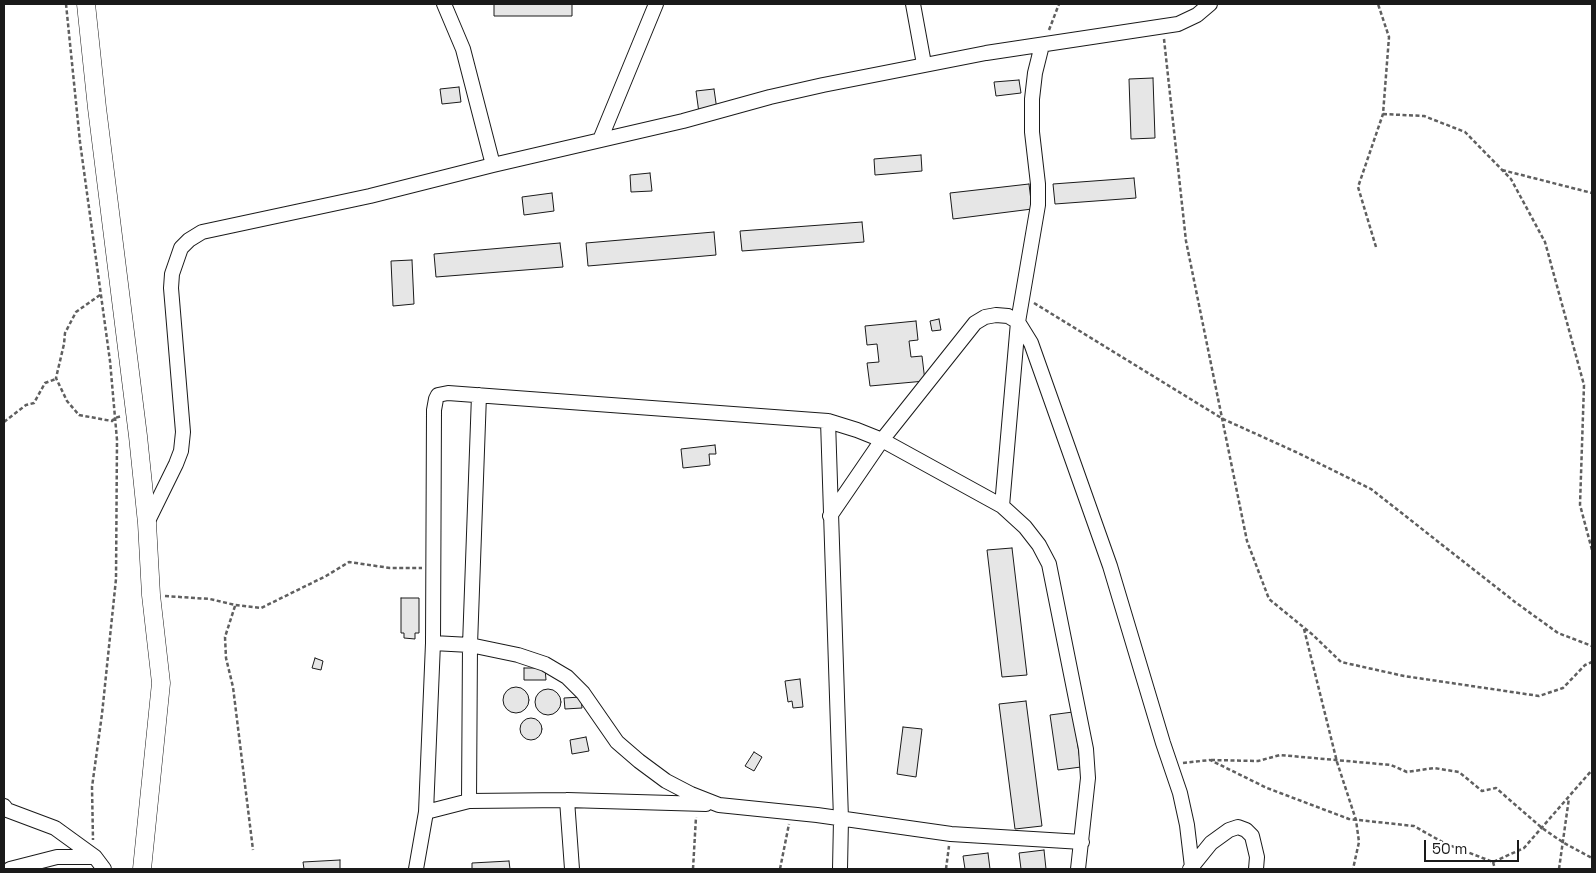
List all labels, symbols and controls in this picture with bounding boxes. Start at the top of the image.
scale bar [1426,830,1521,862]
text: 50 m [1432,839,1467,858]

